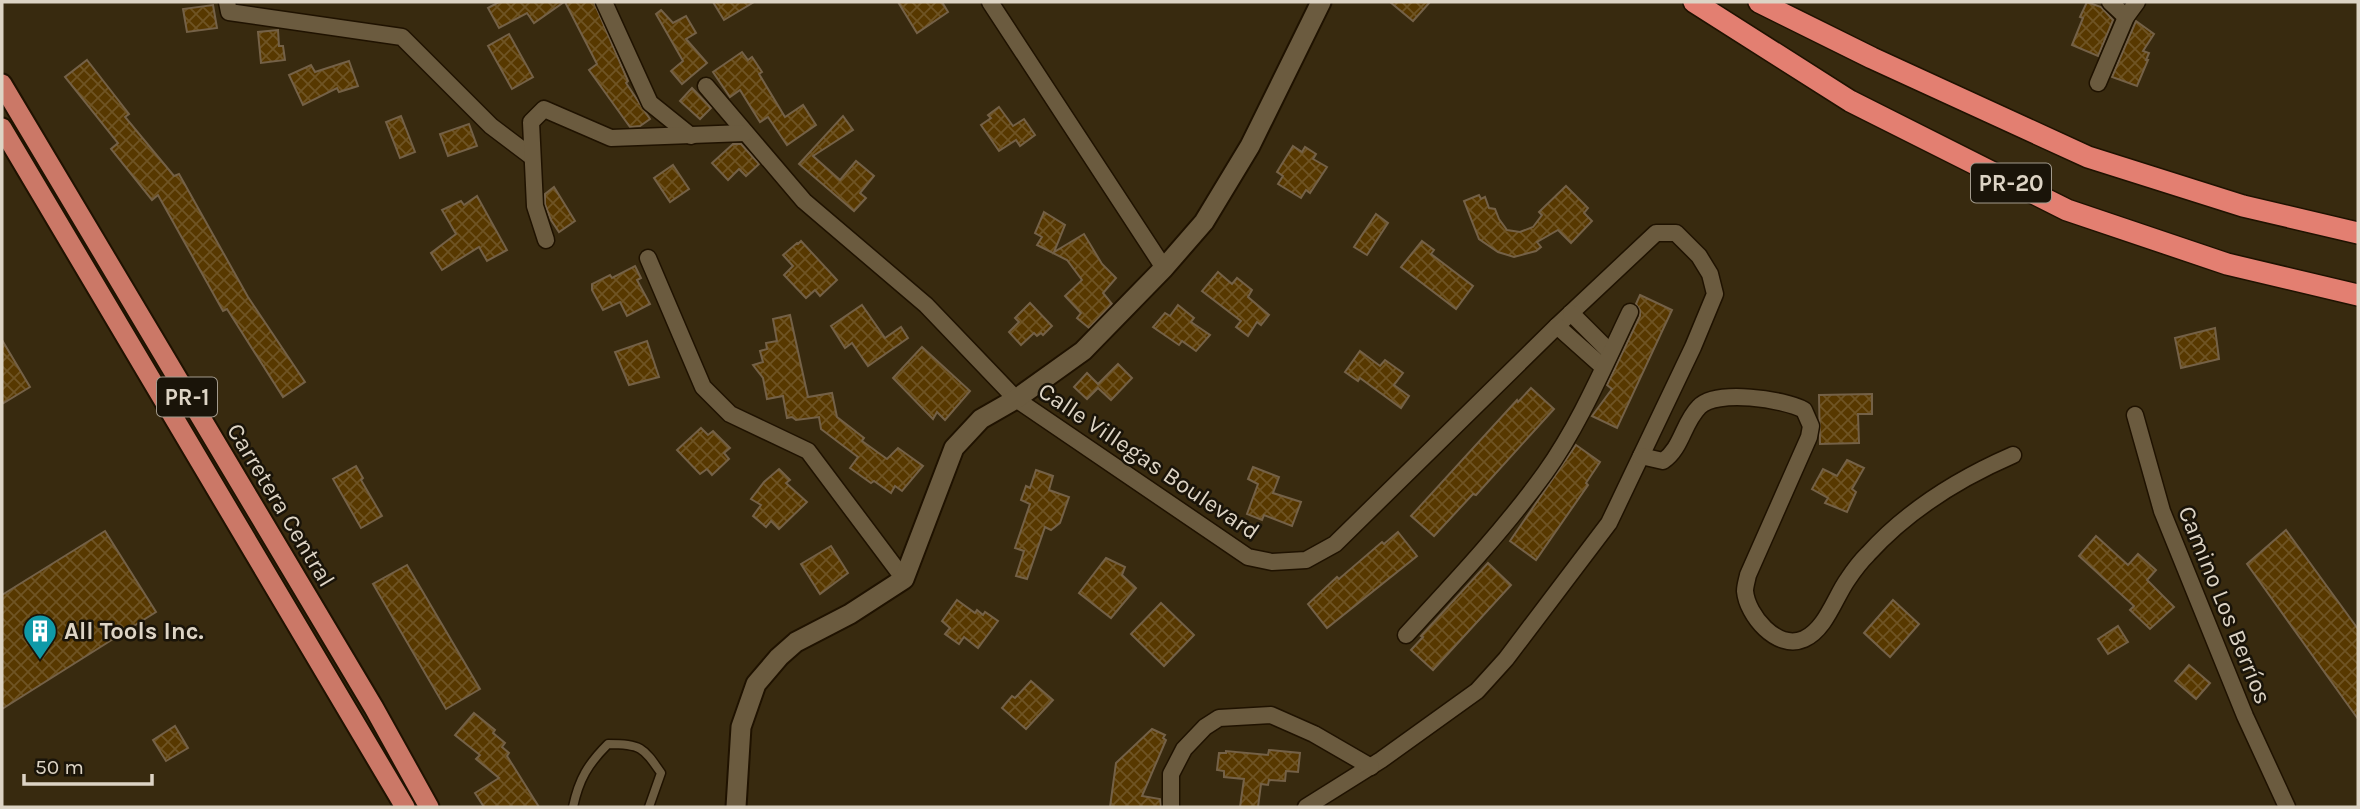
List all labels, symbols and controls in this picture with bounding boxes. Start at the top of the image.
road number: PR-20 [1971,164,2051,202]
street label: Calle Villegas Boulevard [1033,377,1265,545]
road number: PR-1 [157,378,217,416]
street label: Carretera Central [221,418,341,592]
street label: Camino Los Berríos [2173,502,2277,708]
building icon: All Tools Inc. [21,612,59,661]
place label: All Tools Inc. [64,617,204,645]
scale bar [24,742,152,786]
text: 50 m [35,755,84,779]

